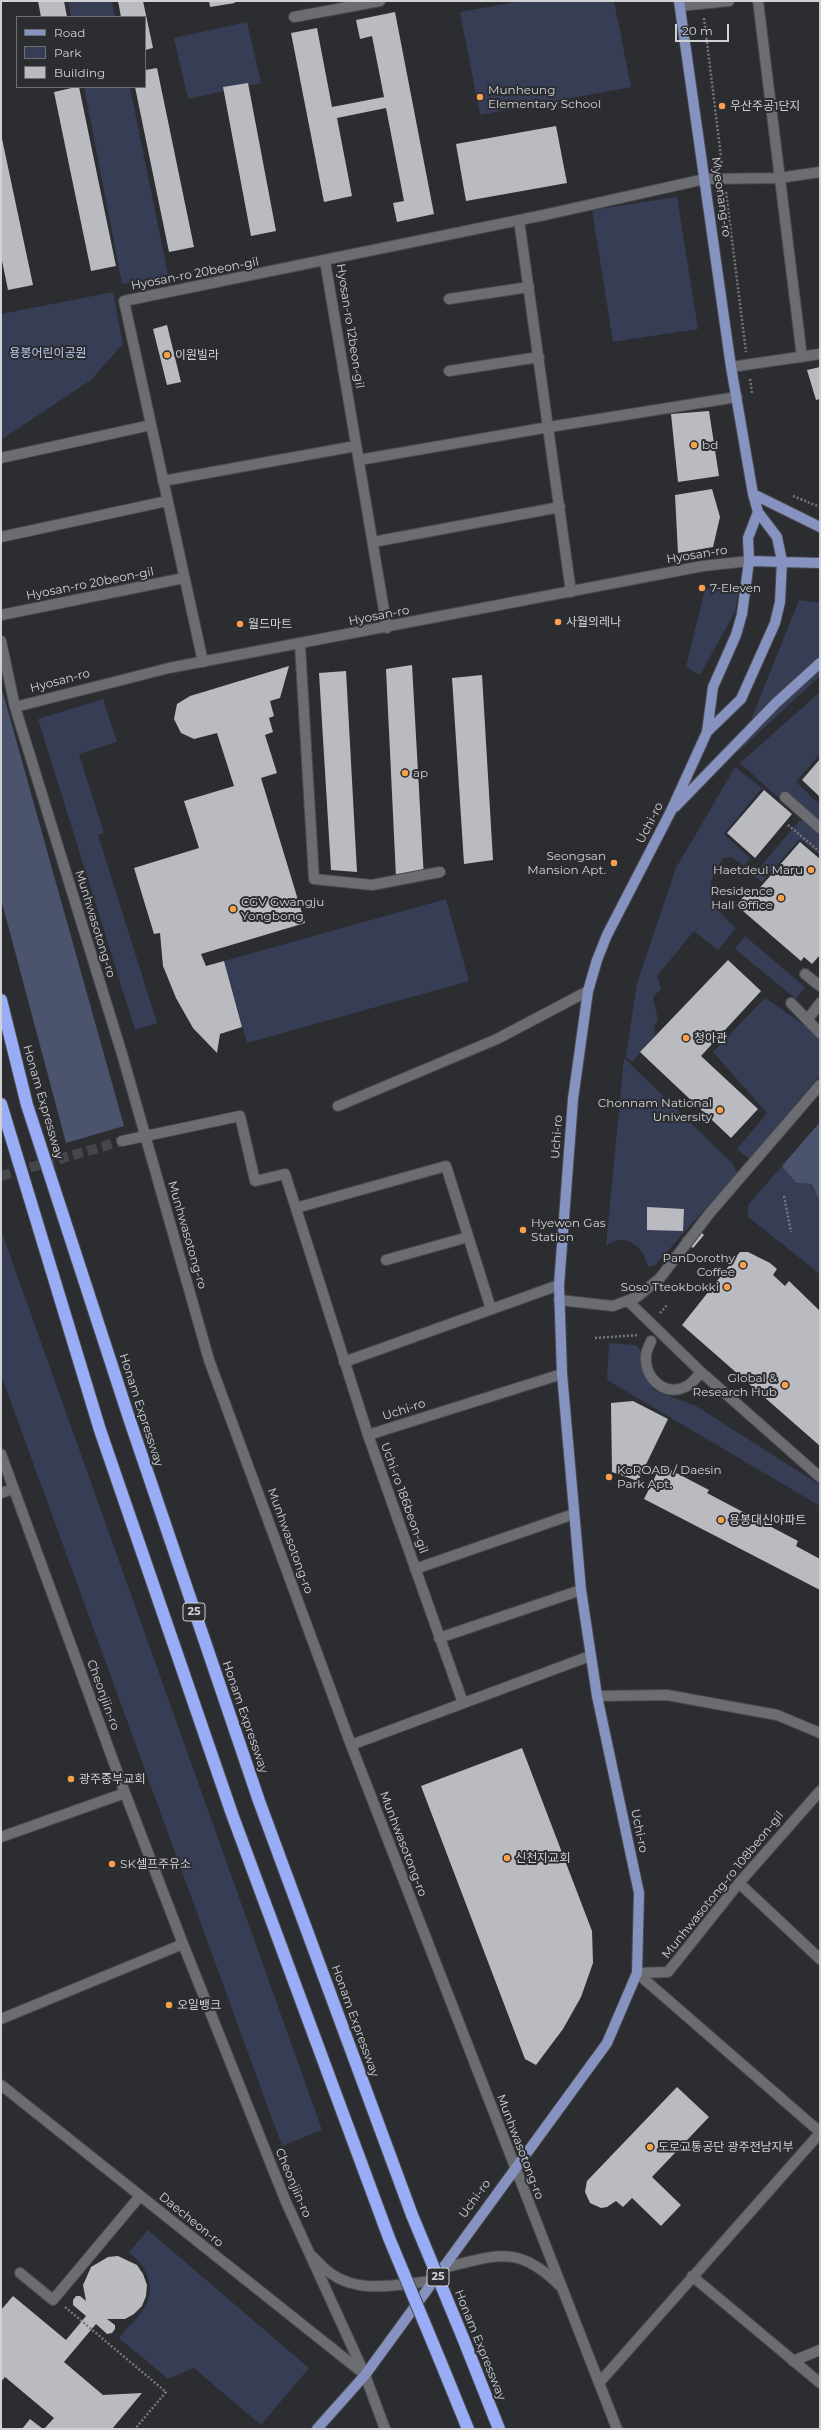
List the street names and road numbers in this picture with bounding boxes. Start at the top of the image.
street label: Myeonang-ro [708,156,734,238]
street label: Hyosan-ro 20beon-gil [130,255,260,293]
street label: Hyosan-ro 12beon-gil [333,263,367,389]
street label: Hyosan-ro [666,543,728,567]
street label: Hyosan-ro 20beon-gil [25,565,155,603]
street label: Hyosan-ro [347,603,411,629]
street label: Hyosan-ro [28,666,92,696]
street label: Uchi-ro [634,800,666,846]
street label: Munhwasotong-ro [72,868,118,980]
street label: Honam Expressway [20,1043,66,1161]
street label: Uchi-ro [548,1114,566,1160]
street label: Munhwasotong-ro [165,1179,209,1291]
street label: Honam Expressway [116,1352,166,1468]
street label: Uchi-ro [381,1396,427,1424]
street label: Uchi-ro 186beon-gil [377,1441,431,1555]
street label: Munhwasotong-ro [264,1486,316,1596]
road number: 25 [183,1603,205,1621]
street label: Cheonjiin-ro [84,1658,122,1732]
street label: Honam Expressway [219,1659,271,1775]
street label: Munhwasotong-ro [376,1789,430,1899]
street label: Uchi-ro [627,1808,651,1854]
street label: Munhwasotong-ro 108beon-gil [659,1809,787,1961]
street label: Honam Expressway [328,1963,382,2079]
street label: Munhwasotong-ro [493,2092,547,2202]
street label: Cheonjiin-ro [272,2146,314,2220]
street label: Uchi-ro [456,2177,494,2221]
street label: Daecheon-ro [156,2190,226,2250]
road number: 25 [427,2268,449,2286]
street label: Honam Expressway [451,2288,509,2402]

